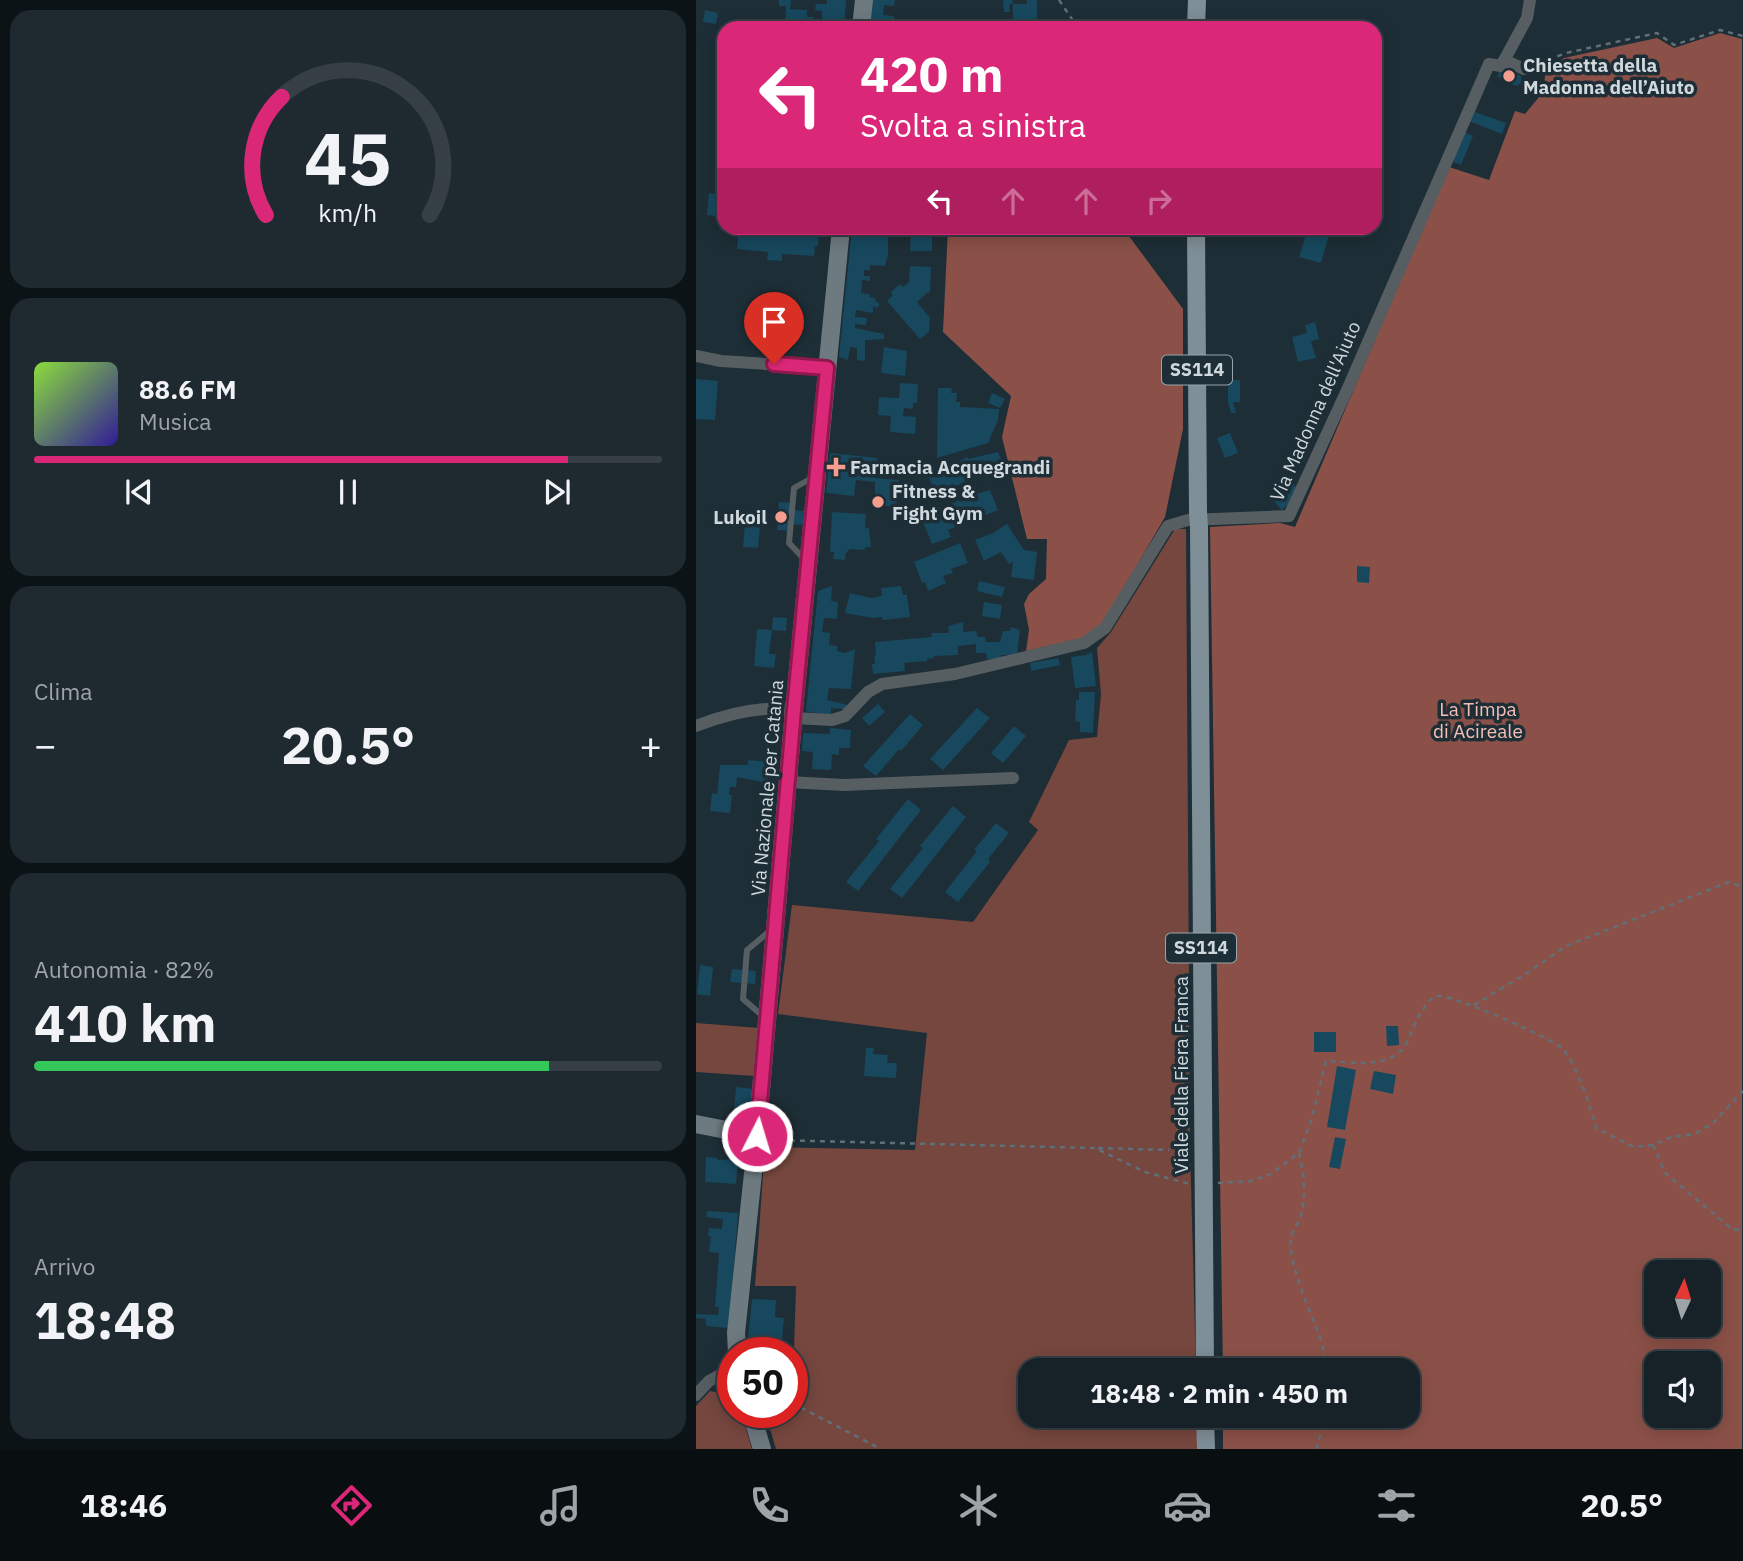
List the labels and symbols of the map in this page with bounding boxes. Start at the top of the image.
place label: Chiesetta della Madonna dell’Aiuto [1523,53,1695,99]
marker: Chiesetta della Madonna dell’Aiuto [1501,68,1517,84]
pin [744,292,804,364]
street label: Via Madonna dell'Aiuto [1264,317,1366,505]
road number: SS114 [1162,356,1232,384]
place label: Farmacia Acquegrandi [850,455,1051,479]
marker: Farmacia Acquegrandi [828,459,844,475]
place label: Fitness & Fight Gym [892,479,983,525]
marker: Fitness & Fight Gym [870,494,886,510]
place label: Lukoil [713,505,767,529]
marker: Lukoil [773,509,789,525]
street label: Via Nazionale per Catania [746,679,788,897]
park label: La Timpa di Acireale [1433,697,1523,743]
road number: SS114 [1166,933,1236,962]
street label: Viale della Fiera Franca [1169,976,1193,1174]
position arrow [720,1099,794,1173]
north arrow [1644,1260,1722,1337]
speed limit sign: 50 [717,1337,808,1428]

